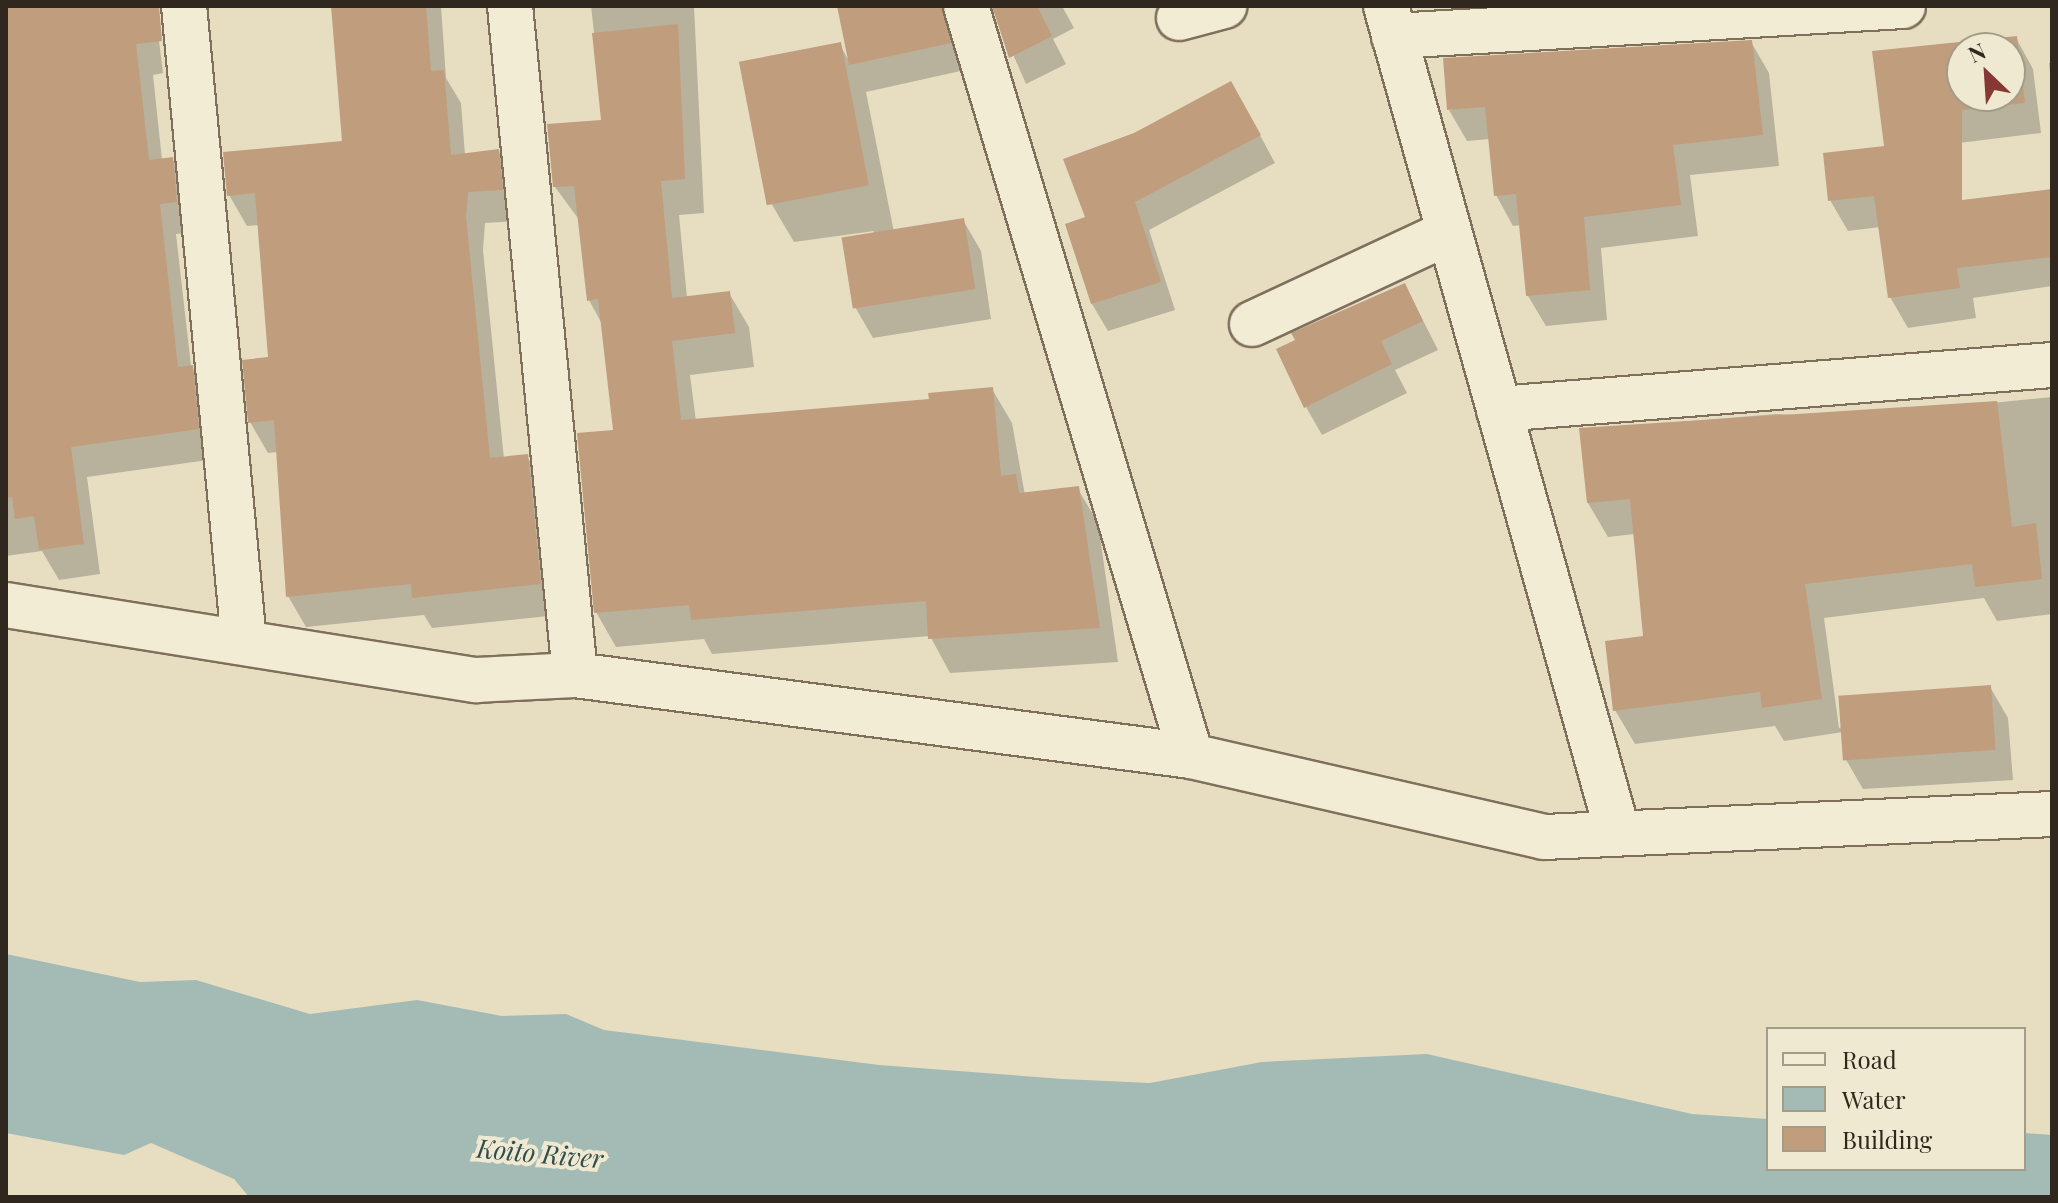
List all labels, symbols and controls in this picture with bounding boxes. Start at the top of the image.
north arrow [1946,32,2026,112]
text: N [1963,35,1990,69]
legend [1766,1027,2026,1171]
text: Road [1842,1043,1897,1075]
text: Water [1842,1083,1906,1115]
text: Building [1842,1123,1932,1155]
water label: Koito River [475,1132,605,1174]

